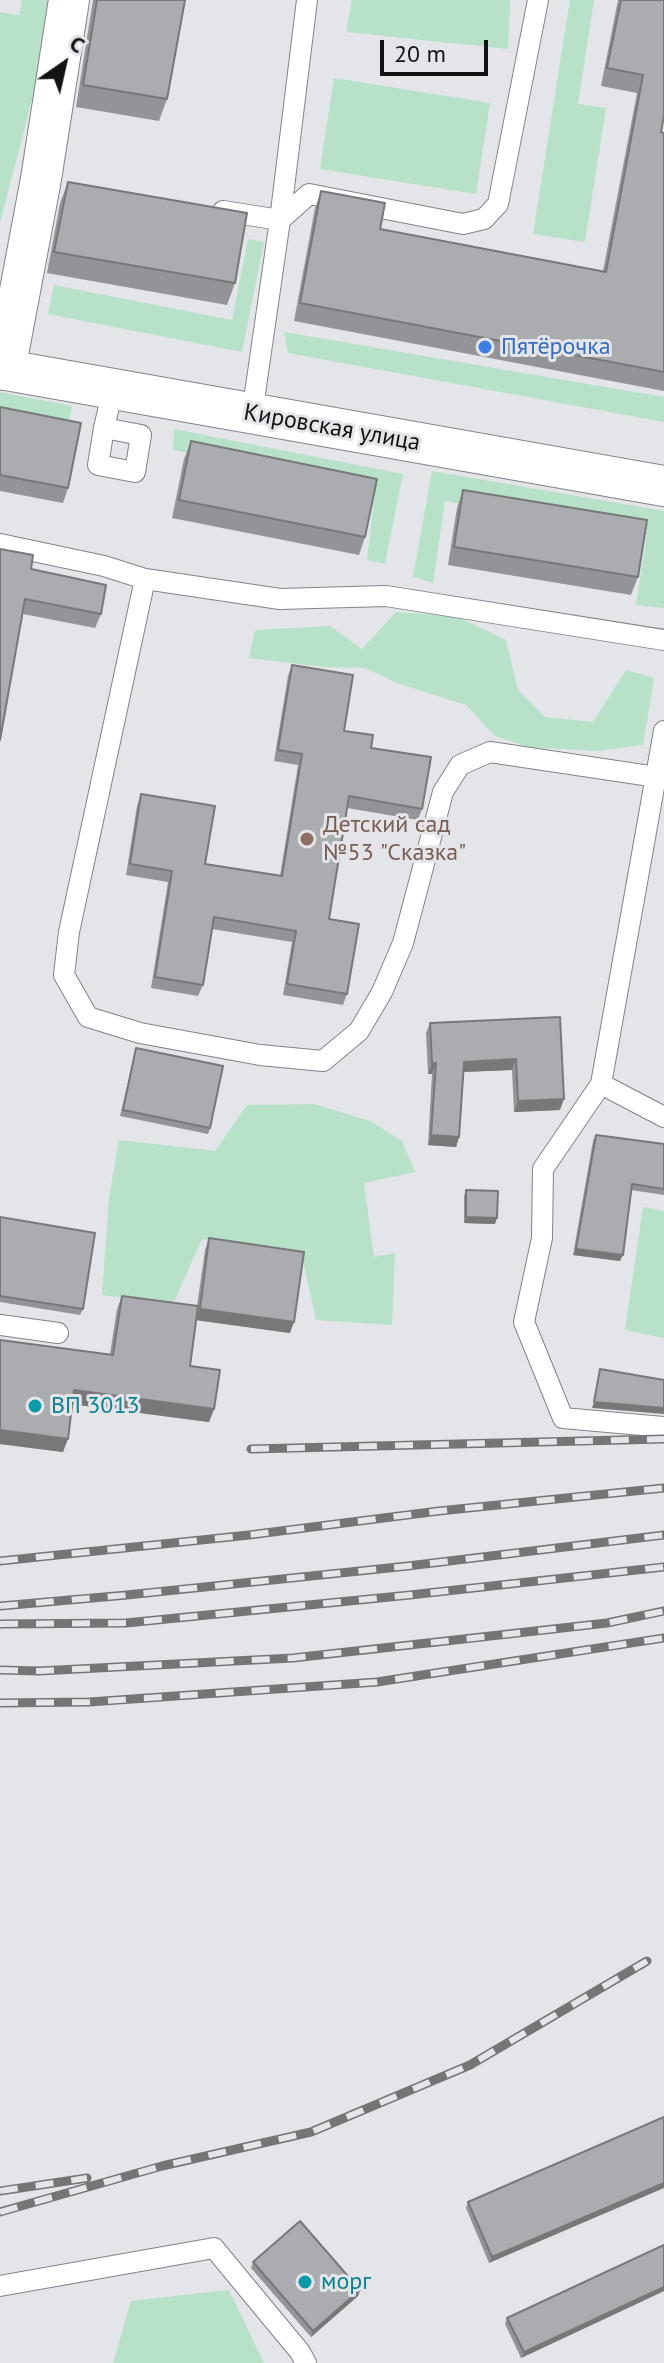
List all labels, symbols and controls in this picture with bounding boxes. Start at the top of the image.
north arrow [24,24,104,104]
scale bar [384,24,492,74]
text: С [64,29,90,59]
text: 20 m [394,38,446,69]
place label: Пятёрочка [501,333,611,361]
marker: Пятёрочка [476,338,494,356]
street label: Кировская улица [242,398,422,458]
place label: Детский сад №53 "Сказка" [323,811,466,867]
marker: Детский сад №53 "Сказка" [298,830,316,848]
place label: ВП 3013 [51,1392,140,1420]
marker: ВП 3013 [26,1397,44,1415]
place label: морг [321,2268,371,2296]
marker: морг [296,2273,314,2291]

